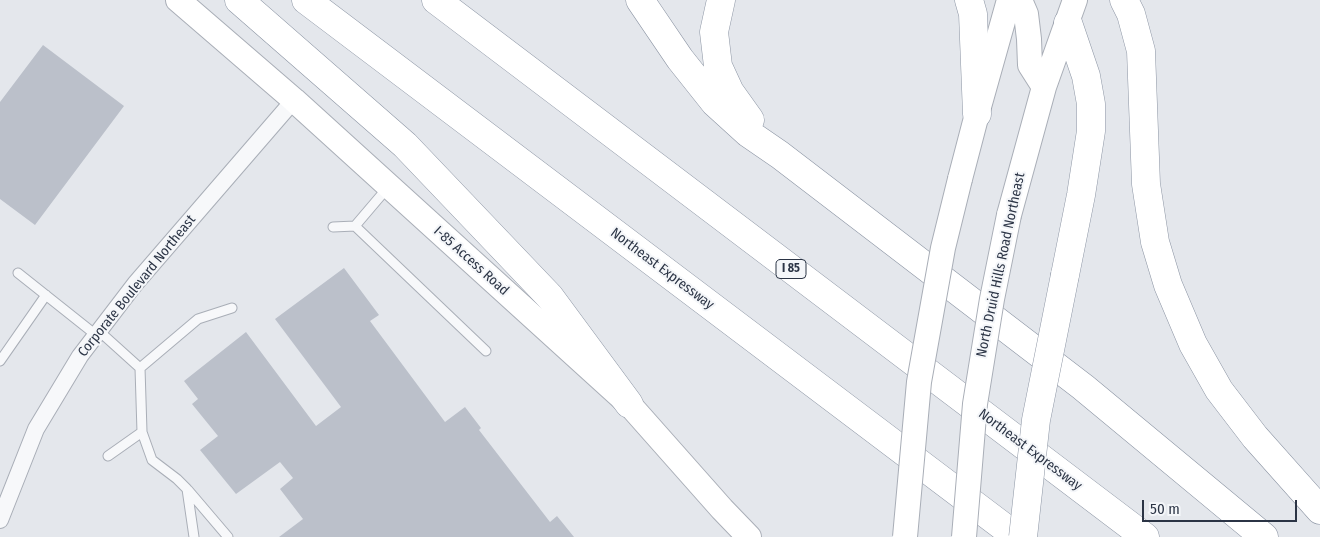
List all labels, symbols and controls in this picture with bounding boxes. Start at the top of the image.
street label: North Druid Hills Road Northeast [973,171,1029,359]
street label: Corporate Boulevard Northeast [75,212,199,360]
street label: I-85 Access Road [430,223,512,299]
street label: Northeast Expressway [607,225,717,313]
road number: I 85 [776,260,806,278]
street label: Northeast Expressway [975,406,1085,494]
scale bar [1145,490,1300,522]
text: 50 m [1150,500,1180,518]

